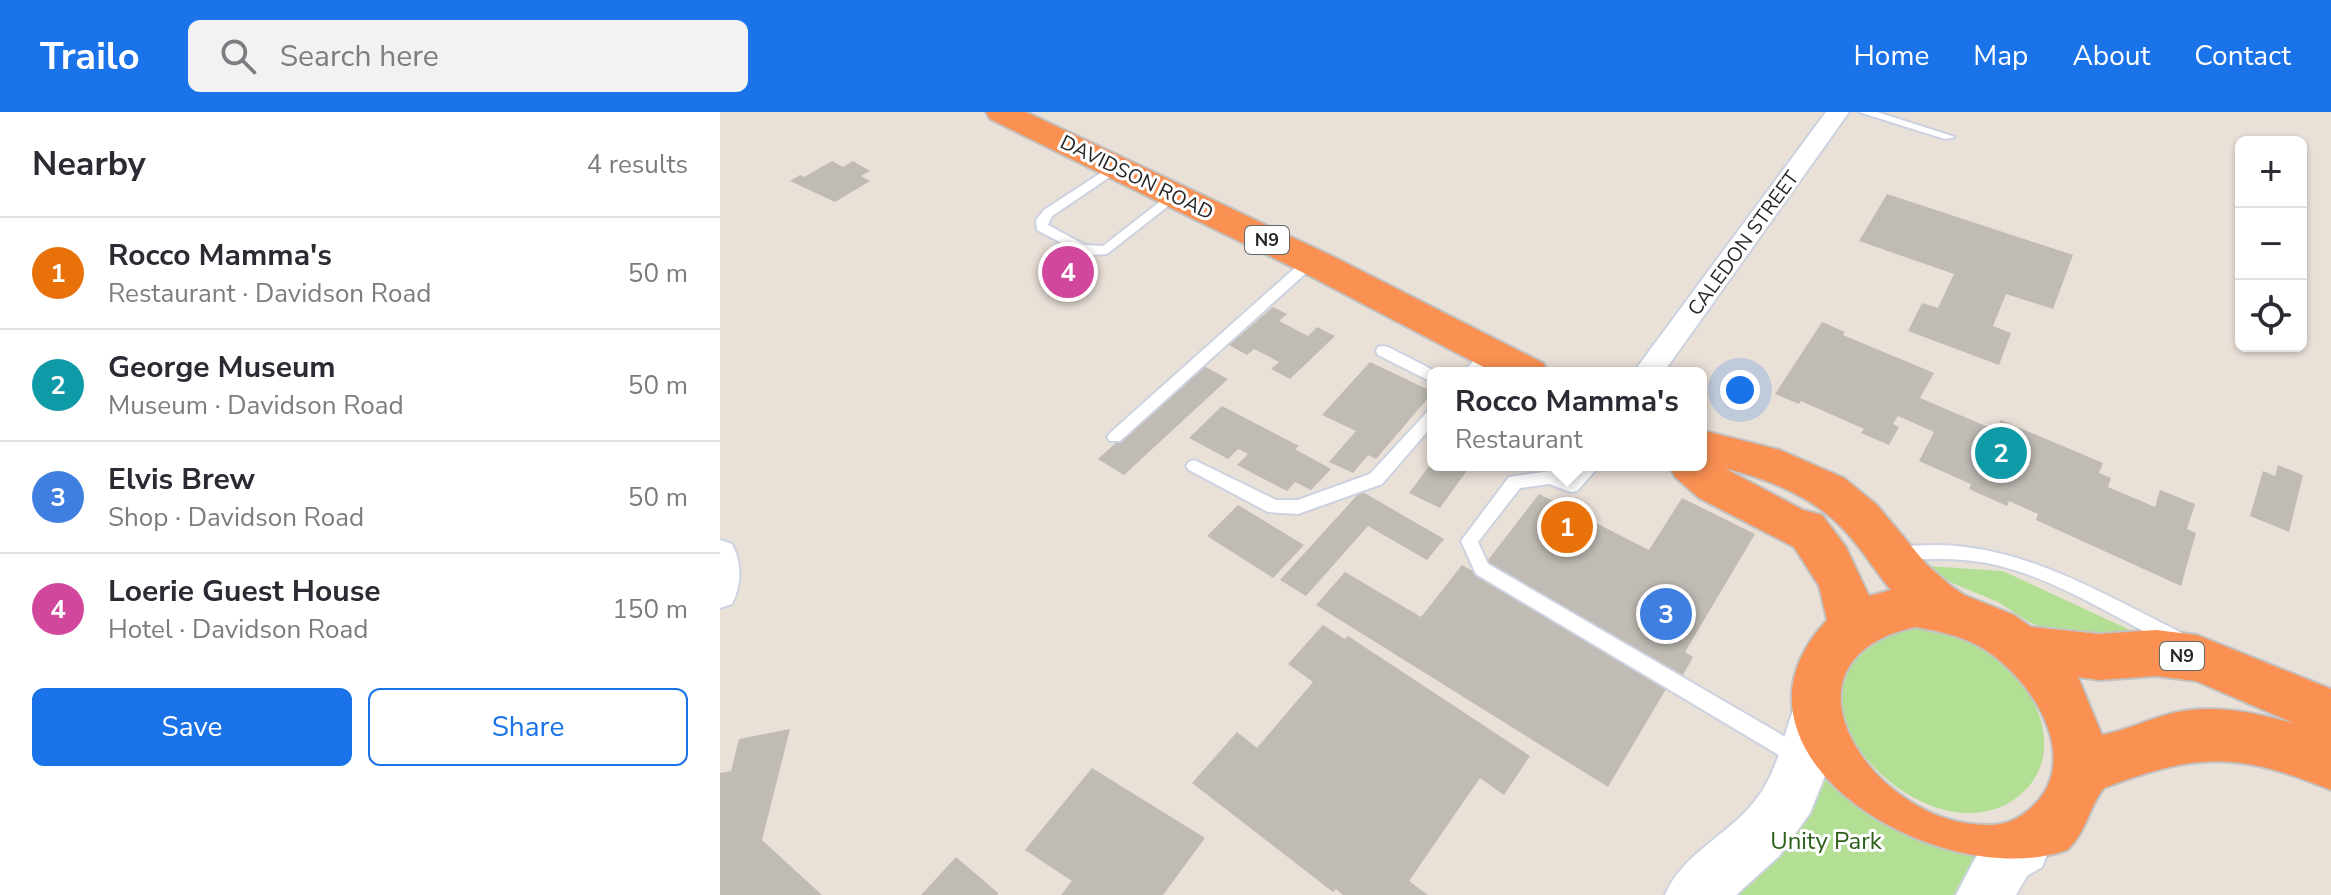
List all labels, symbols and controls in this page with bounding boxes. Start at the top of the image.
search box [188,20,748,92]
text: Trailo [40,31,140,82]
icon: search [216,34,260,78]
text: Search here [280,36,439,77]
text: Home [1854,37,1929,75]
text: Map [1973,37,2028,75]
text: About [2072,37,2150,75]
text: Contact [2194,37,2291,75]
street label: DAVIDSON ROAD [1056,129,1218,226]
map controls [2235,136,2307,352]
button: + [2235,136,2307,208]
text: Nearby [32,141,146,187]
text: 4 results [587,147,688,182]
street label: CALEDON STREET [1682,165,1805,321]
button: − [2235,208,2307,280]
road number: N9 [1245,226,1289,254]
text: Rocco Mamma's [108,235,332,276]
pin: 4 [1042,242,1094,302]
text: 1 [50,256,66,291]
text: 50 m [628,256,688,291]
text: Restaurant · Davidson Road [108,276,431,311]
button: locate [2235,280,2307,352]
text: George Museum [108,347,336,388]
popup [1427,367,1707,471]
text: 2 [50,368,66,403]
text: 50 m [628,368,688,403]
your location [1720,370,1760,410]
text: Rocco Mamma's [1455,381,1679,422]
text: Museum · Davidson Road [108,388,404,423]
text: Restaurant [1455,422,1583,457]
pin: 2 [1975,423,2027,483]
text: Elvis Brew [108,459,255,500]
text: 3 [50,480,66,515]
text: 50 m [628,480,688,515]
pin: 1 [1541,497,1593,557]
text: Shop · Davidson Road [108,500,364,535]
text: Loerie Guest House [108,571,381,612]
pin: 3 [1640,584,1692,644]
text: 4 [50,592,66,627]
text: 150 m [612,592,688,627]
text: Hotel · Davidson Road [108,612,368,647]
road number: N9 [2160,642,2204,670]
button: Save [32,688,352,766]
button: Share [368,688,688,766]
park label: Unity Park [1770,825,1883,857]

